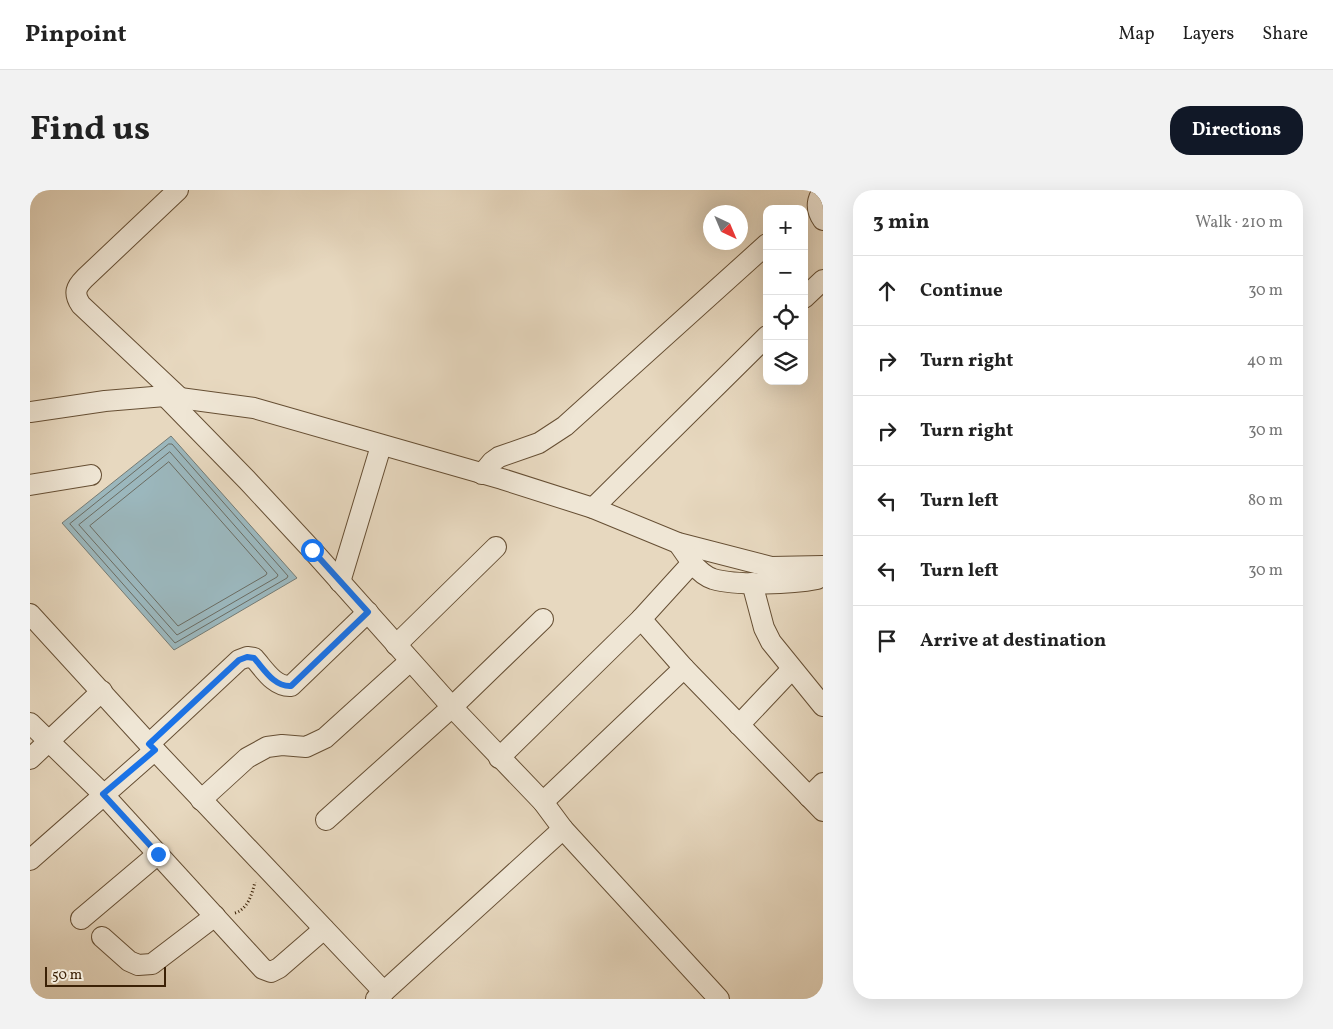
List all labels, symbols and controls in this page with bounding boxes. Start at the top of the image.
text: Pinpoint [25,18,127,52]
text: Map [1118,22,1154,47]
text: Layers [1182,22,1234,47]
text: Share [1262,22,1308,47]
text: Find us [30,106,150,154]
button: Directions [1170,106,1303,155]
north arrow [703,205,748,250]
map controls [763,205,808,385]
button: + [763,205,808,250]
text: 3 min [873,208,929,237]
text: Walk · 210 m [1195,212,1283,234]
button: − [763,250,808,295]
icon: ahead [873,277,901,305]
text: Continue [920,278,1003,304]
text: 30 m [1248,280,1283,302]
button: locate [763,295,808,340]
button: layers [763,340,808,385]
icon: right [873,347,901,375]
text: Turn right [920,348,1013,374]
text: 40 m [1247,350,1283,372]
icon: right [873,417,901,445]
text: Turn right [920,418,1013,444]
text: 30 m [1248,420,1283,442]
icon: left [873,487,901,515]
text: Turn left [920,488,999,514]
text: 80 m [1248,490,1283,512]
route start [301,539,324,562]
icon: left [873,557,901,585]
text: Turn left [920,558,999,584]
text: 30 m [1248,560,1283,582]
icon: arrive [873,627,901,655]
text: Arrive at destination [920,628,1106,654]
route end [147,843,170,866]
scale bar [45,964,166,987]
text: 50 m [52,966,82,985]

